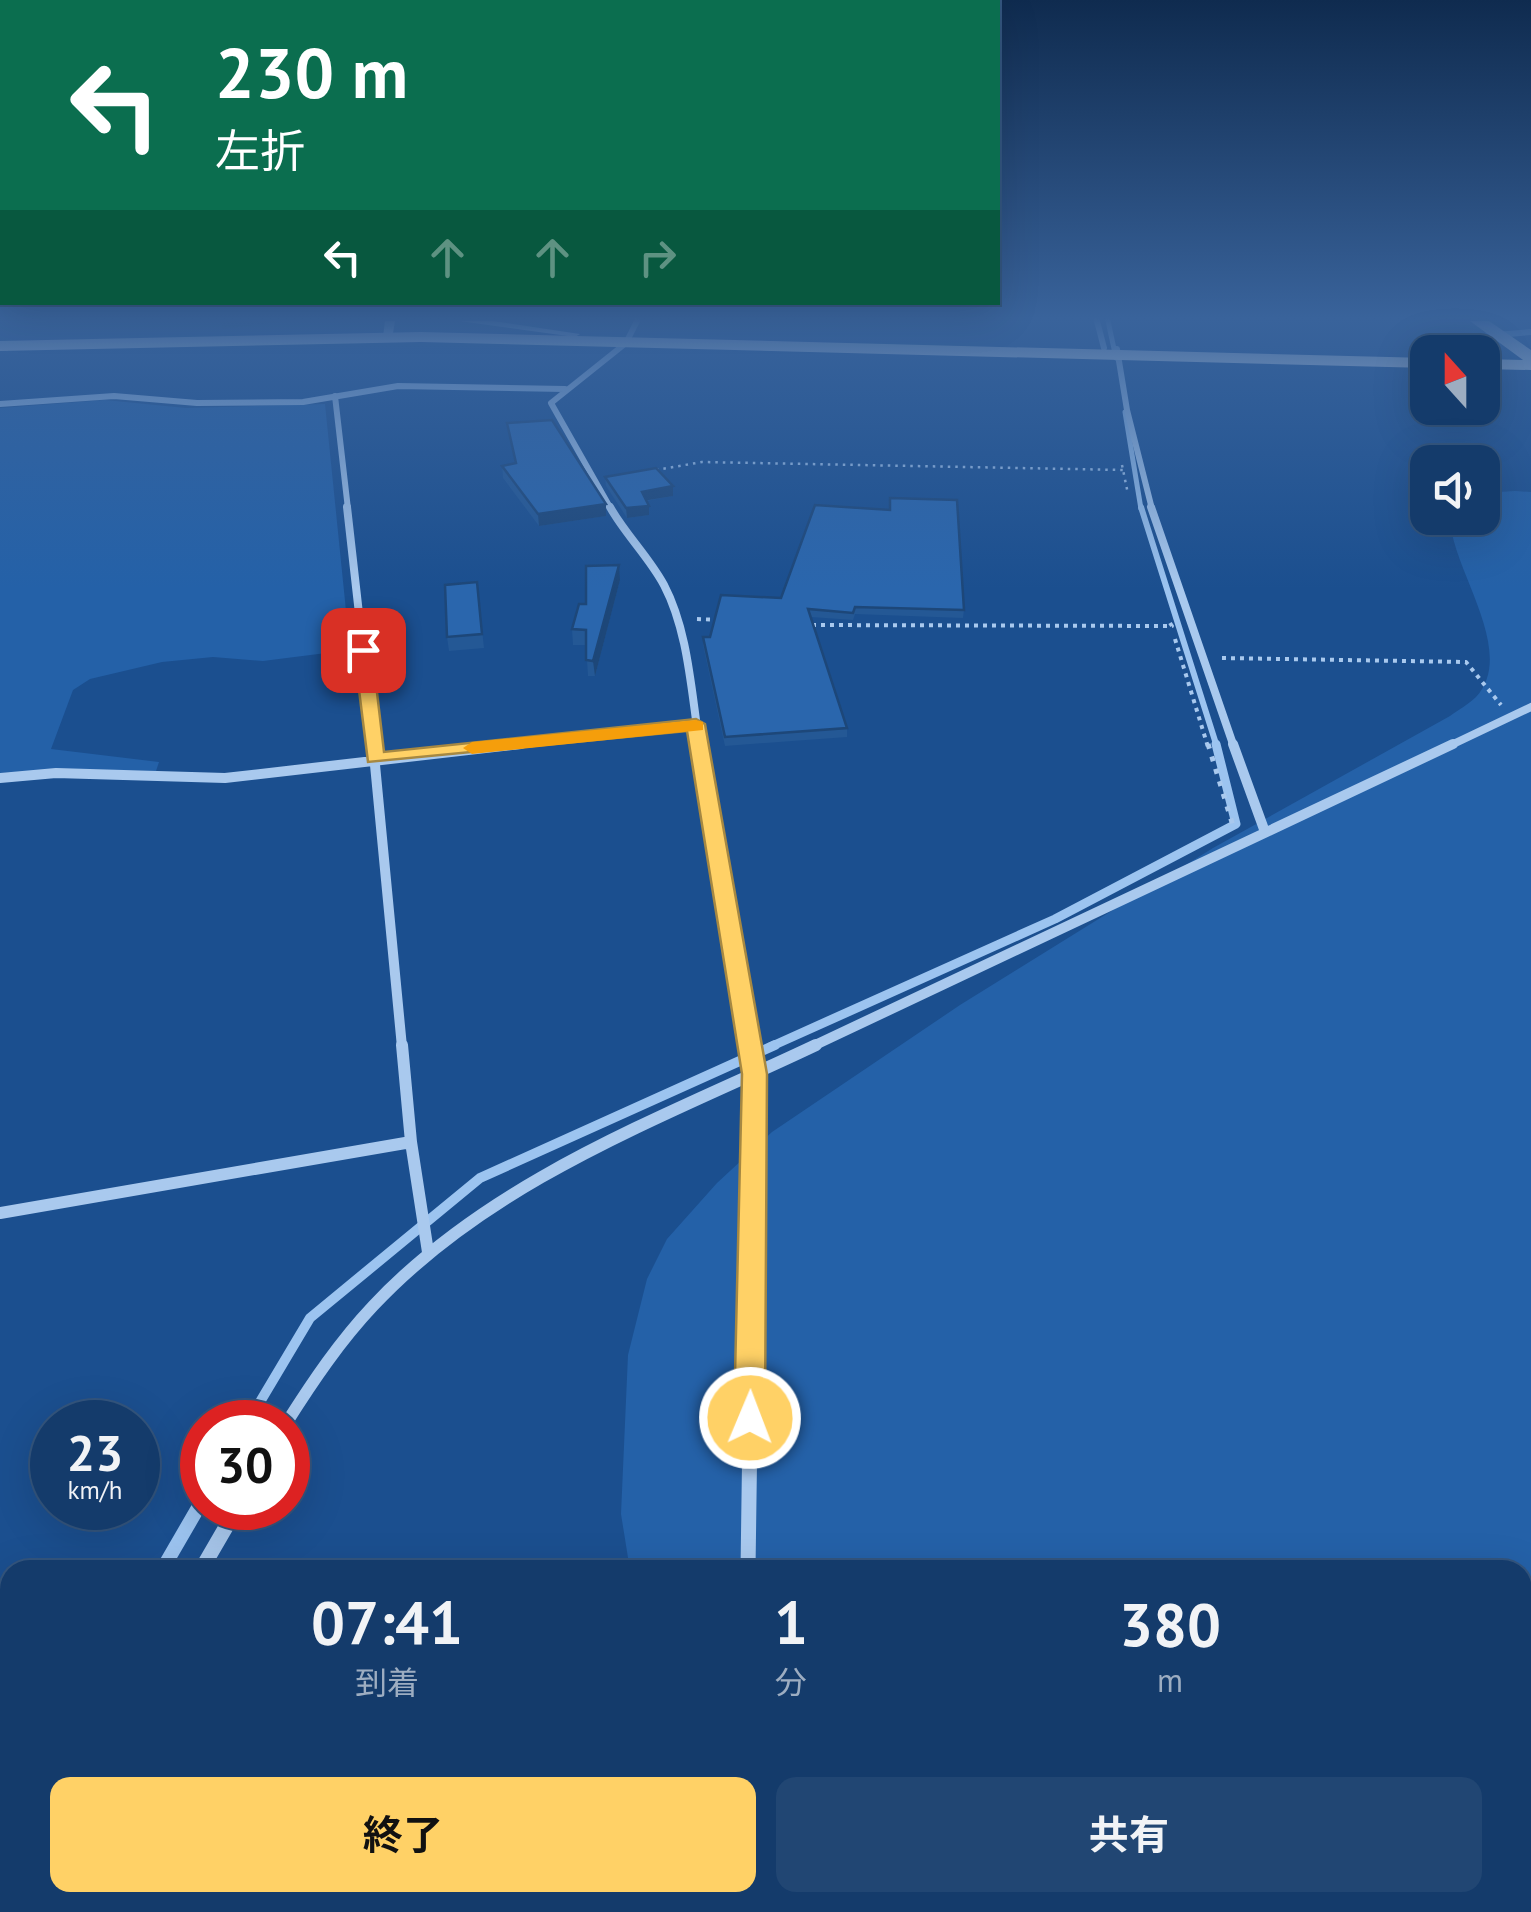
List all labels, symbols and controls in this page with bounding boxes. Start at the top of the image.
text: 230 m [215,27,408,117]
icon: left [50,40,180,170]
text: 左折 [215,121,305,179]
icon: left [315,230,370,285]
icon: ahead [420,230,475,285]
icon: ahead [525,230,580,285]
icon: right [630,230,685,285]
north arrow [1410,335,1500,425]
map controls [1410,335,1500,535]
button: sound [1410,445,1500,535]
pin [321,608,406,693]
icon: arrive [336,623,391,678]
position arrow [698,1366,802,1470]
speed limit sign: 30 [180,1400,310,1530]
text: 23 [67,1420,123,1485]
text: km/h [68,1474,122,1506]
text: 07:41 [311,1583,463,1661]
text: 1 [774,1583,808,1661]
text: 380 [1119,1585,1221,1663]
text: m [1157,1659,1183,1701]
text: 到着 [355,1661,419,1703]
text: 分 [775,1661,807,1703]
button: 終了 [50,1777,756,1892]
button: 共有 [776,1777,1482,1892]

